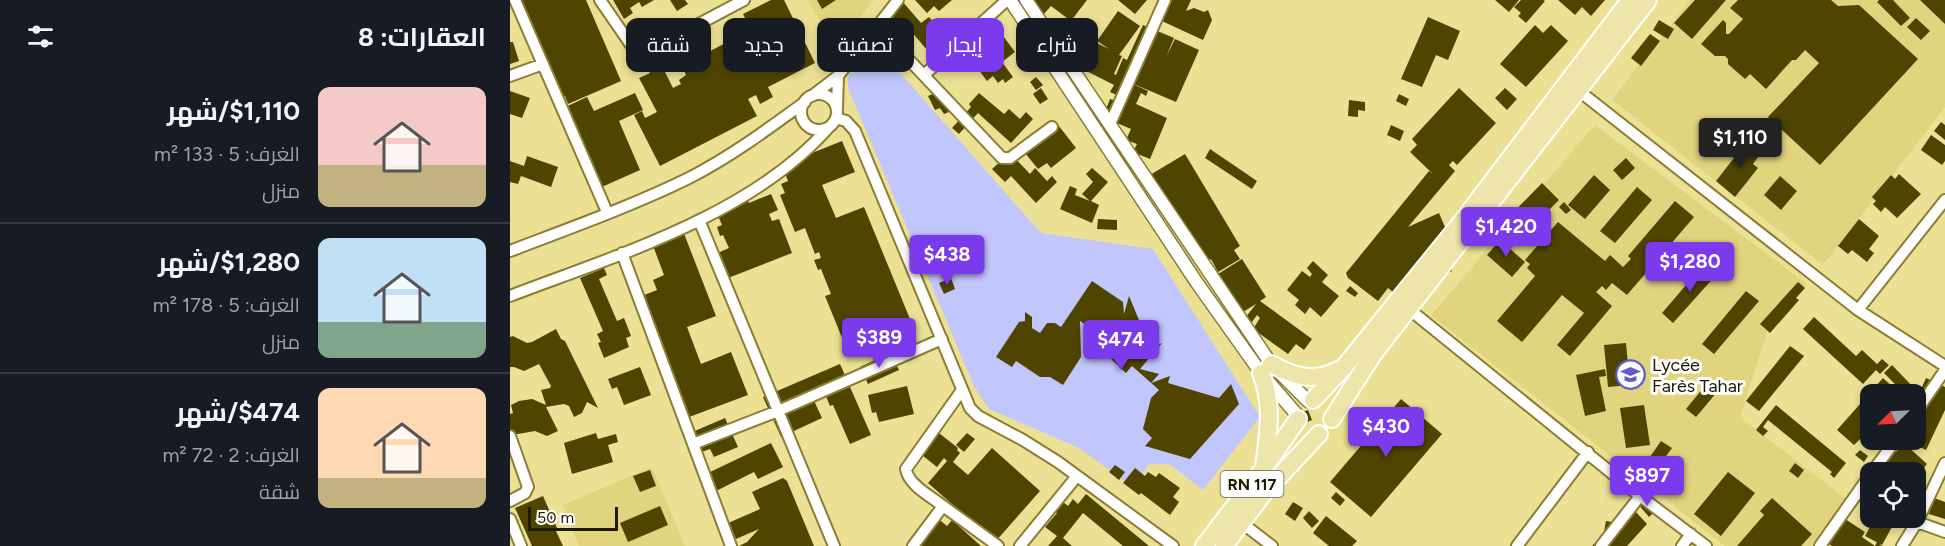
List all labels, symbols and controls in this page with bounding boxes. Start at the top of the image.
chip: شقة [626,18,711,72]
chip: جديد [723,18,805,72]
chip: تصفية [817,18,914,72]
chip: إيجار [926,18,1004,72]
chip: شراء [1016,18,1098,72]
icon: filters [24,20,57,53]
text: العقارات: 8 [358,21,486,53]
text: $1,110/شهر [167,95,300,127]
icon: home [366,111,438,183]
pin: $1,110 [1691,118,1789,169]
text: $1,110 [1713,125,1767,149]
text: الغرف: 5 · 133 m² [154,142,300,166]
text: منزل [262,179,300,203]
pin: $1,420 [1457,207,1555,258]
text: $1,420 [1475,214,1537,238]
pin: $438 [911,235,983,286]
text: $438 [923,242,971,266]
pin: $1,280 [1641,242,1739,293]
text: $1,280/شهر [158,246,300,278]
text: $1,280 [1659,249,1721,273]
icon: home [366,262,438,334]
text: الغرف: 5 · 178 m² [153,293,300,317]
pin: $389 [843,318,915,369]
pin: $474 [1085,320,1157,371]
text: $389 [856,325,902,349]
text: $474 [1097,327,1145,351]
text: منزل [262,330,300,354]
place label: Lycée Farès Tahar [1652,354,1743,397]
school or university icon: Lycée Farès Tahar [1615,359,1647,391]
north arrow [1860,384,1926,450]
map controls [1860,384,1926,528]
text: $474/شهر [176,396,300,428]
pin: $430 [1350,407,1422,458]
icon: home [366,412,438,484]
text: $430 [1362,414,1410,438]
text: الغرف: 2 · 72 m² [162,443,300,467]
pin: $897 [1611,456,1683,507]
button: locate [1860,462,1926,528]
text: $897 [1624,463,1670,487]
road number: RN 117 [1220,471,1284,497]
text: شقة [259,480,300,504]
scale bar [528,504,618,532]
text: 50 m [537,508,574,527]

